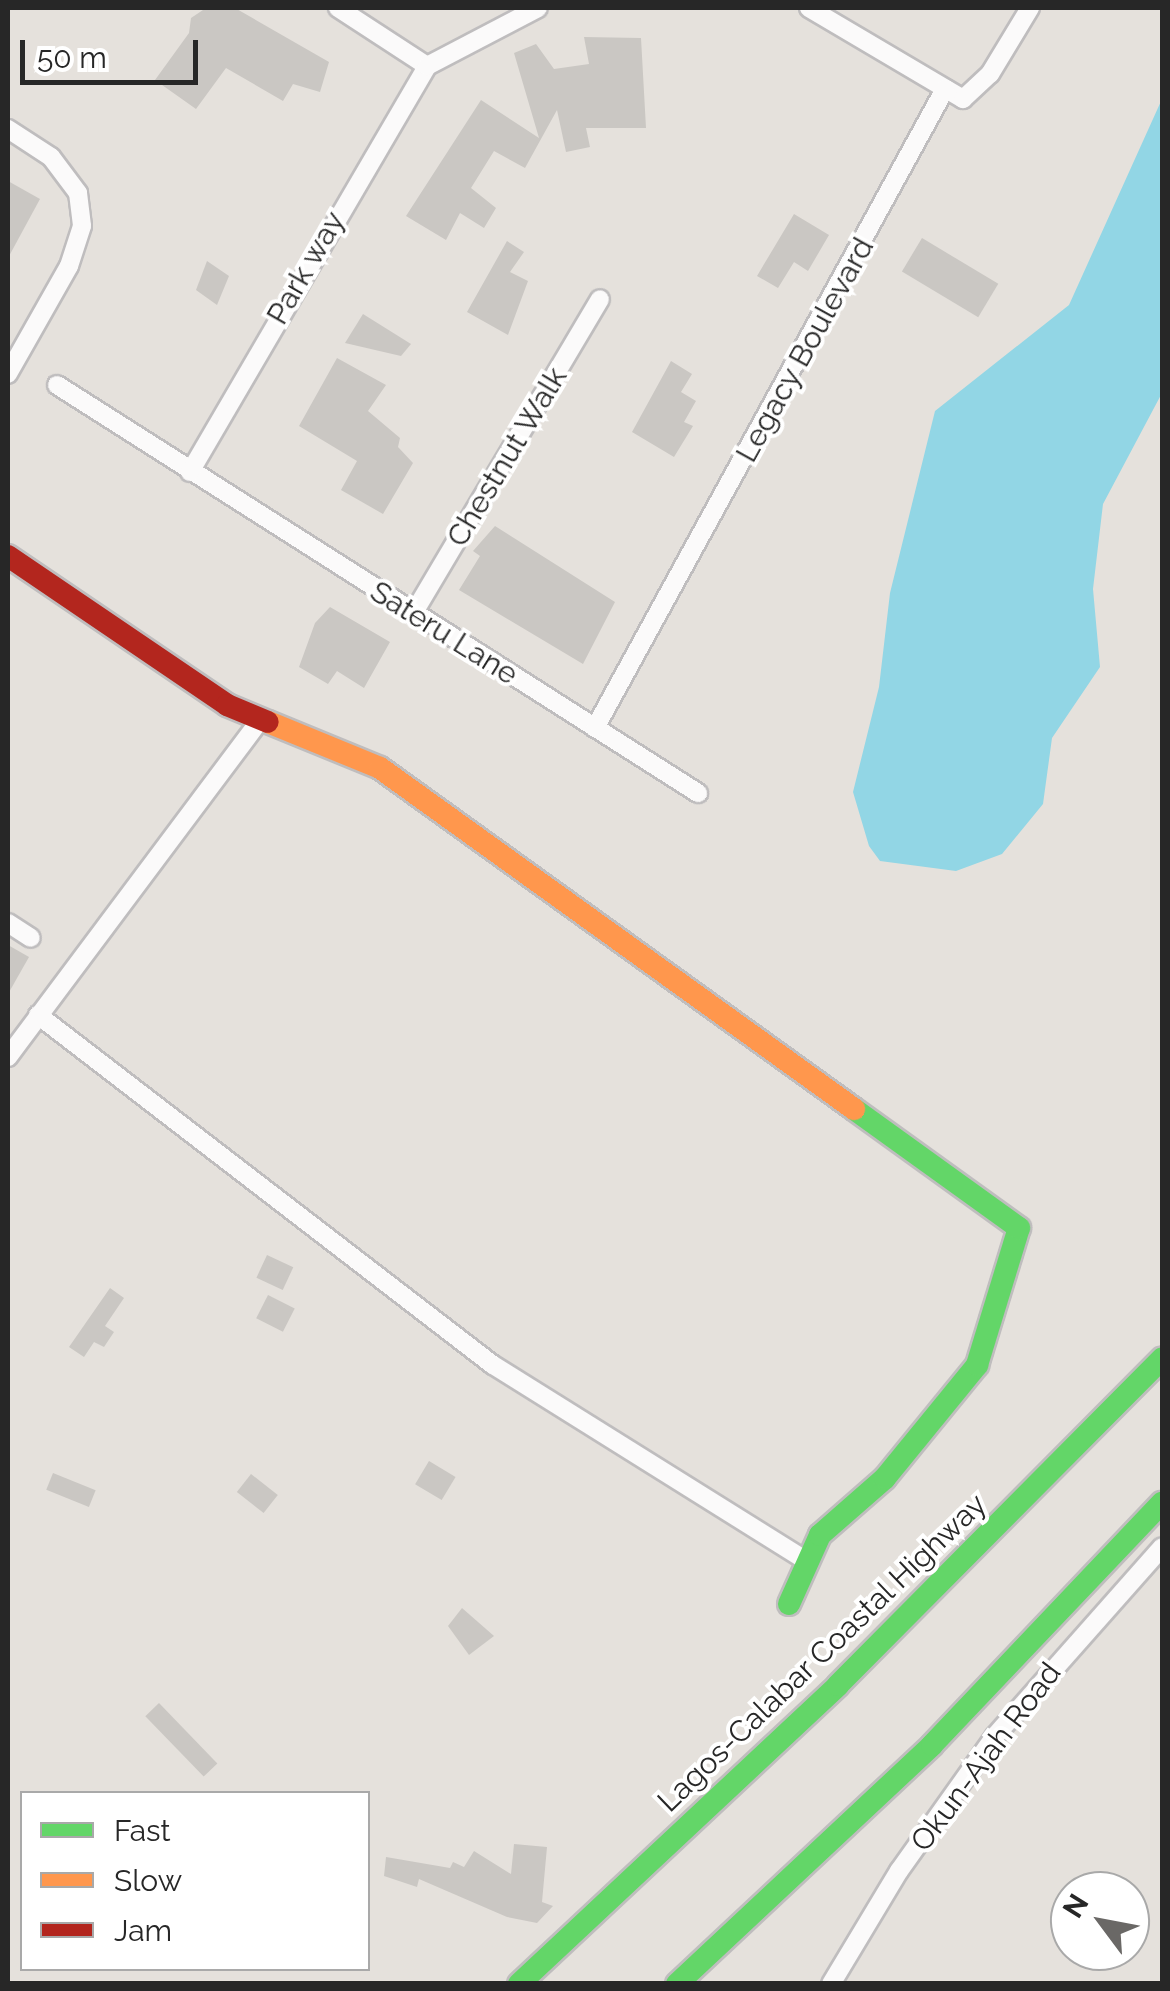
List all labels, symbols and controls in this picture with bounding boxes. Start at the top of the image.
scale bar [25,20,202,82]
text: 50 m [37,40,107,75]
street label: Park way [259,205,353,331]
street label: Legacy Boulevard [728,231,882,469]
street label: Chestnut Walk [439,361,575,553]
street label: Sateru Lane [364,574,524,692]
street label: Lagos-Calabar Coastal Highway [650,1486,994,1820]
street label: Okun-Ajah Road [903,1656,1069,1858]
legend [20,1791,370,1971]
text: Fast [114,1813,171,1848]
text: Slow [114,1863,182,1898]
north arrow [1050,1871,1150,1971]
text: N [1056,1888,1095,1924]
text: Jam [114,1913,172,1948]

